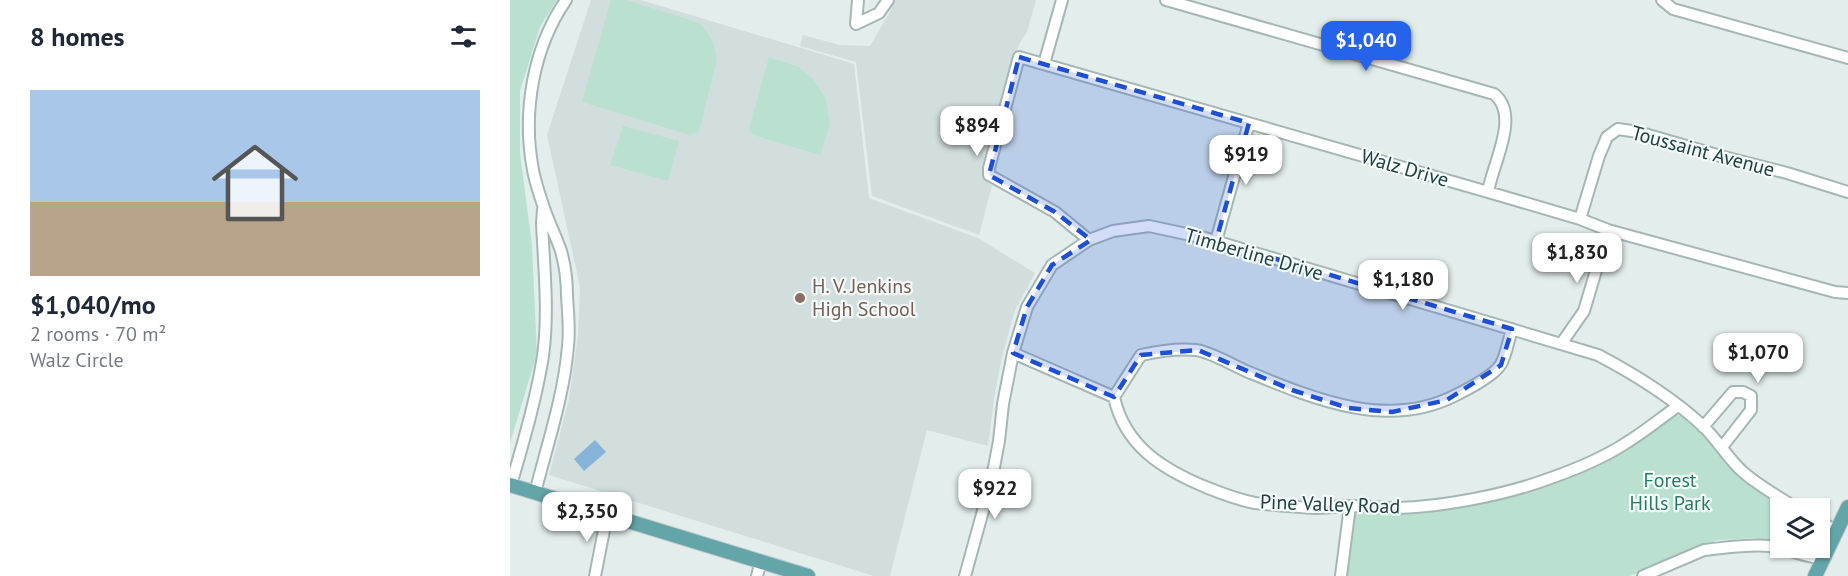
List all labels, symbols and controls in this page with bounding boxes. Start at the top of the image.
text: 8 homes [30,20,125,53]
icon: filters [447,20,480,53]
pin: $1,040 [1317,21,1415,72]
text: $1,040 [1335,27,1397,53]
pin: $894 [941,106,1013,157]
text: $894 [954,112,1000,138]
street label: Toussaint Avenue [1629,119,1777,183]
icon: home [201,129,309,237]
pin: $919 [1210,135,1282,186]
text: $919 [1223,141,1269,167]
street label: Walz Drive [1358,143,1452,193]
street label: Timberline Drive [1182,222,1326,286]
pin: $1,830 [1528,233,1626,284]
text: $1,830 [1546,239,1608,265]
pin: $1,180 [1354,260,1452,311]
text: $1,180 [1372,266,1434,292]
place label: H. V. Jenkins High School [812,273,916,322]
text: $1,040/mo [30,288,156,321]
marker: H. V. Jenkins High School [793,291,807,305]
text: 2 rooms · 70 m² [30,321,166,347]
pin: $1,070 [1709,333,1807,384]
text: $1,070 [1727,339,1789,365]
text: Walz Circle [30,347,124,373]
park label: Forest Hills Park [1629,467,1711,516]
pin: $922 [959,469,1031,520]
text: $922 [972,475,1018,501]
street label: Pine Valley Road [1259,489,1401,519]
pin: $2,350 [538,492,636,543]
text: $2,350 [556,498,618,524]
map controls [1770,498,1830,558]
button: layers [1770,498,1830,558]

